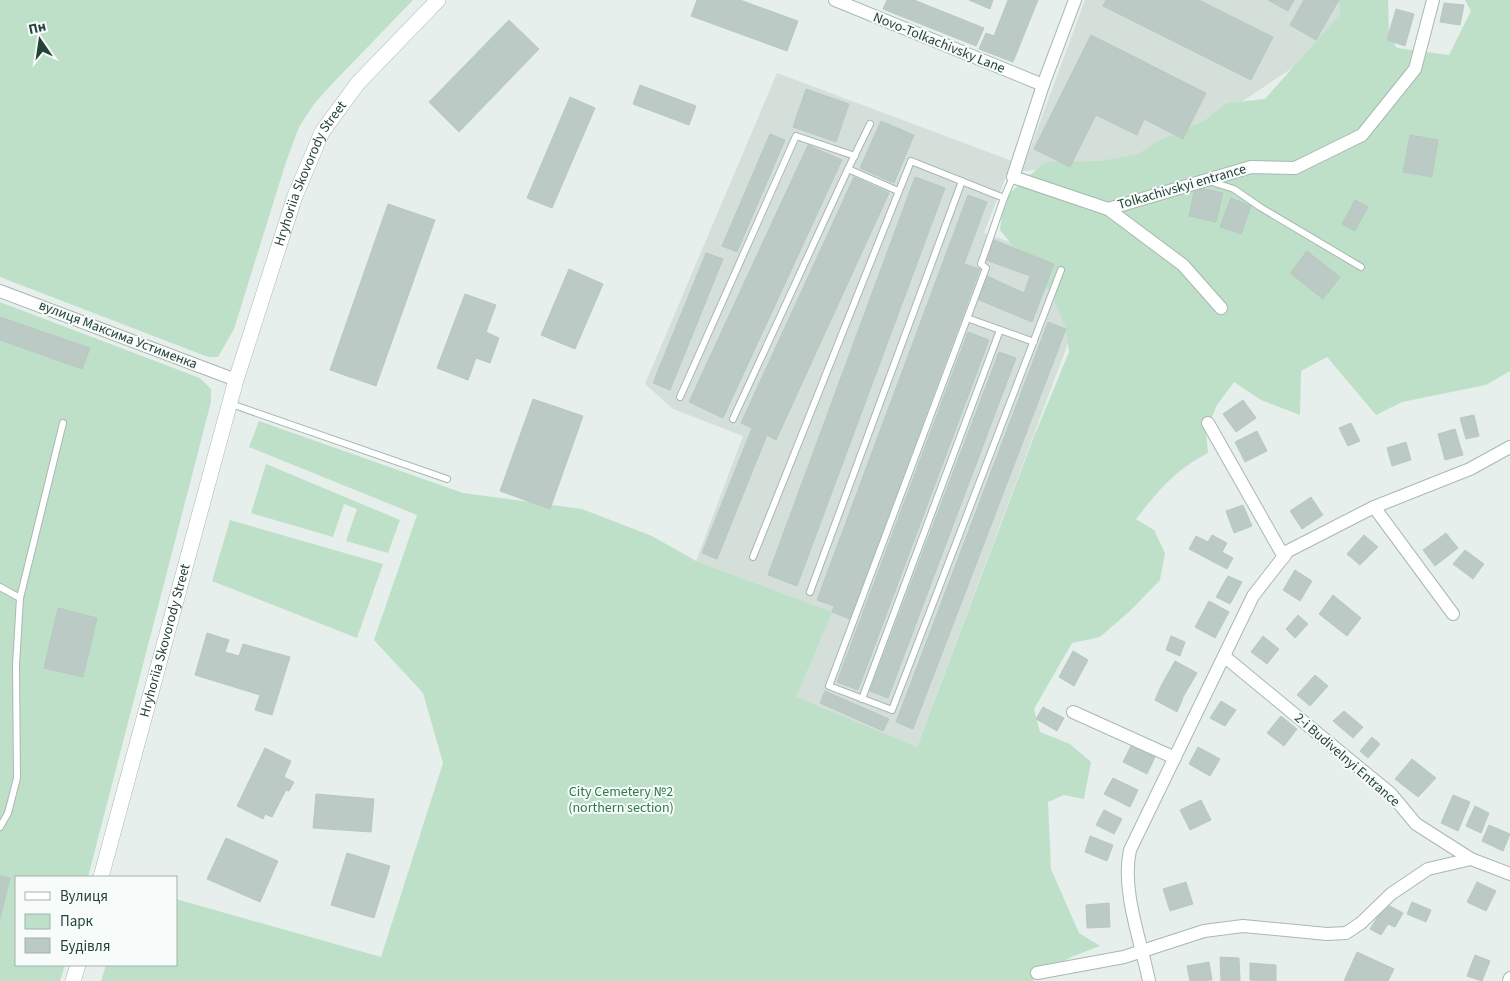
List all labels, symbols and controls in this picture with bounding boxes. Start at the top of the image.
street label: Novo-Tolkachivsky Lane [870,7,1008,79]
north arrow [15,15,65,65]
text: Пн [27,17,48,40]
street label: Hryhoriia Skovorody Street [270,97,352,249]
street label: Tolkachivskyi entrance [1115,159,1249,215]
street label: вулиця Максима Устименка [36,295,200,375]
street label: Hryhoriia Skovorody Street [135,561,196,719]
street label: 2-i Budivelnyi Entrance [1290,708,1404,812]
park label: City Cemetery №2 (northern section) [568,782,674,818]
legend [15,876,178,966]
text: Вулиця [60,886,108,907]
text: Парк [60,911,94,932]
text: Будівля [60,936,110,957]

